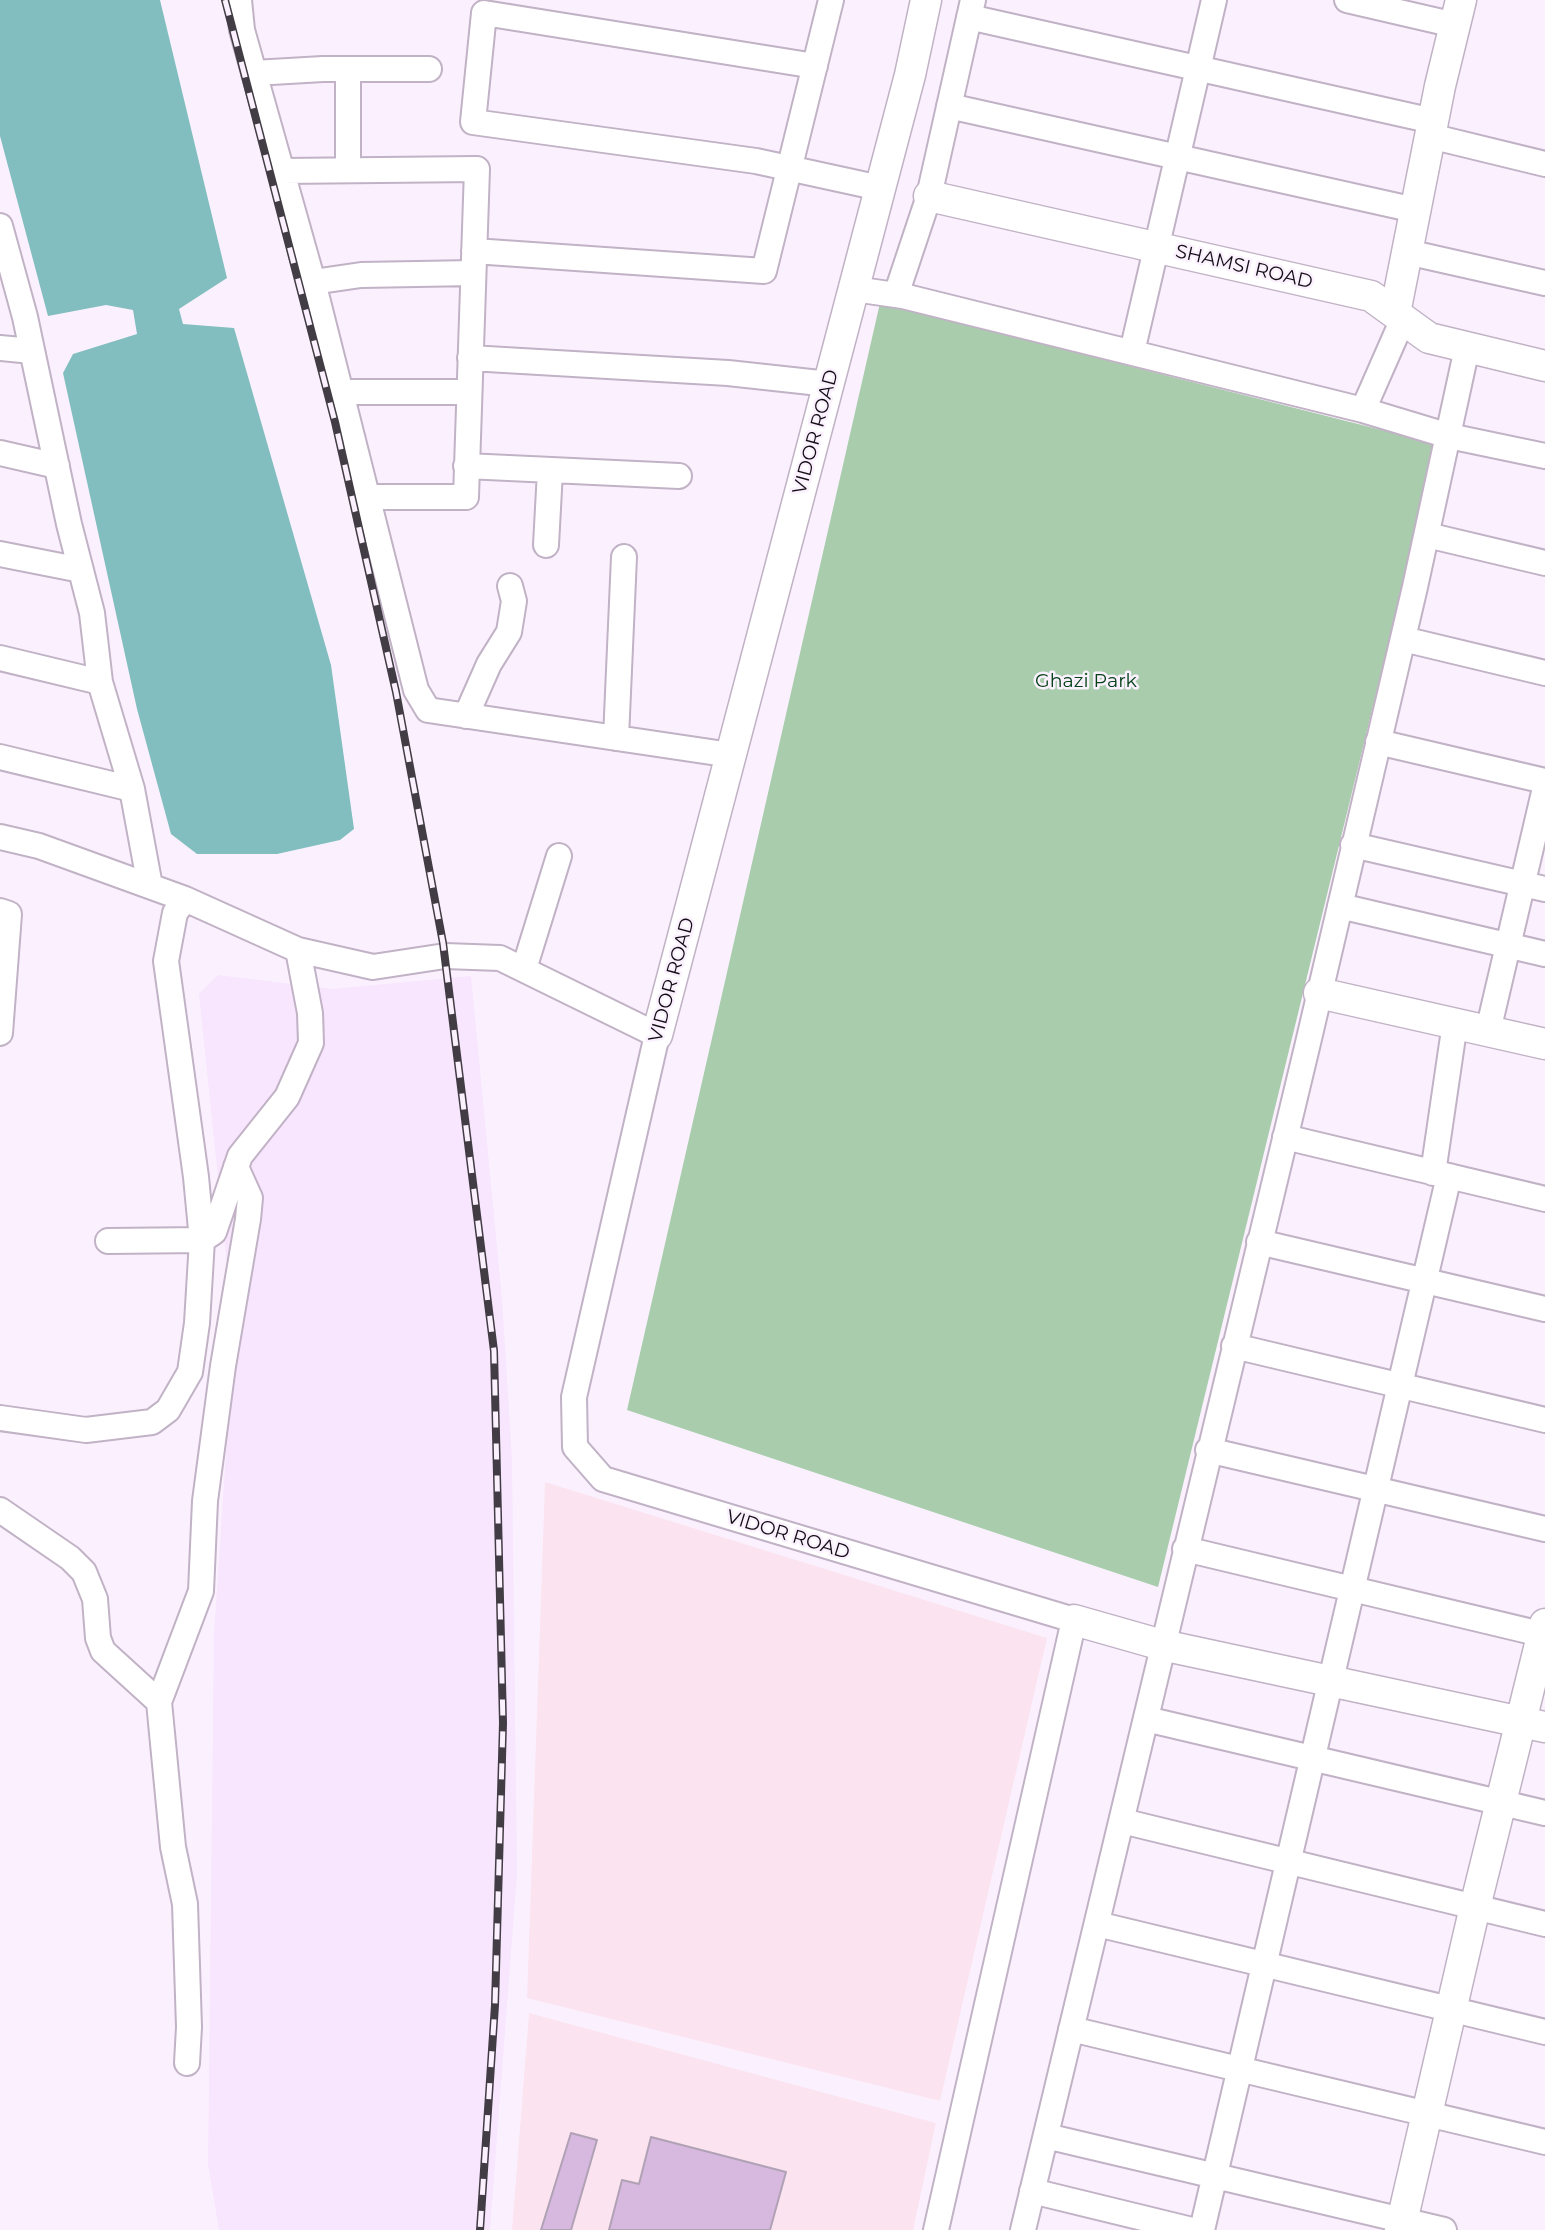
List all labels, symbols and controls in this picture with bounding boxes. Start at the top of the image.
street label: SHAMSI ROAD [1173,240,1315,294]
street label: VIDOR ROAD [788,367,844,497]
park label: Ghazi Park [1035,670,1137,692]
street label: VIDOR ROAD [644,915,700,1045]
street label: VIDOR ROAD [724,1505,852,1565]

